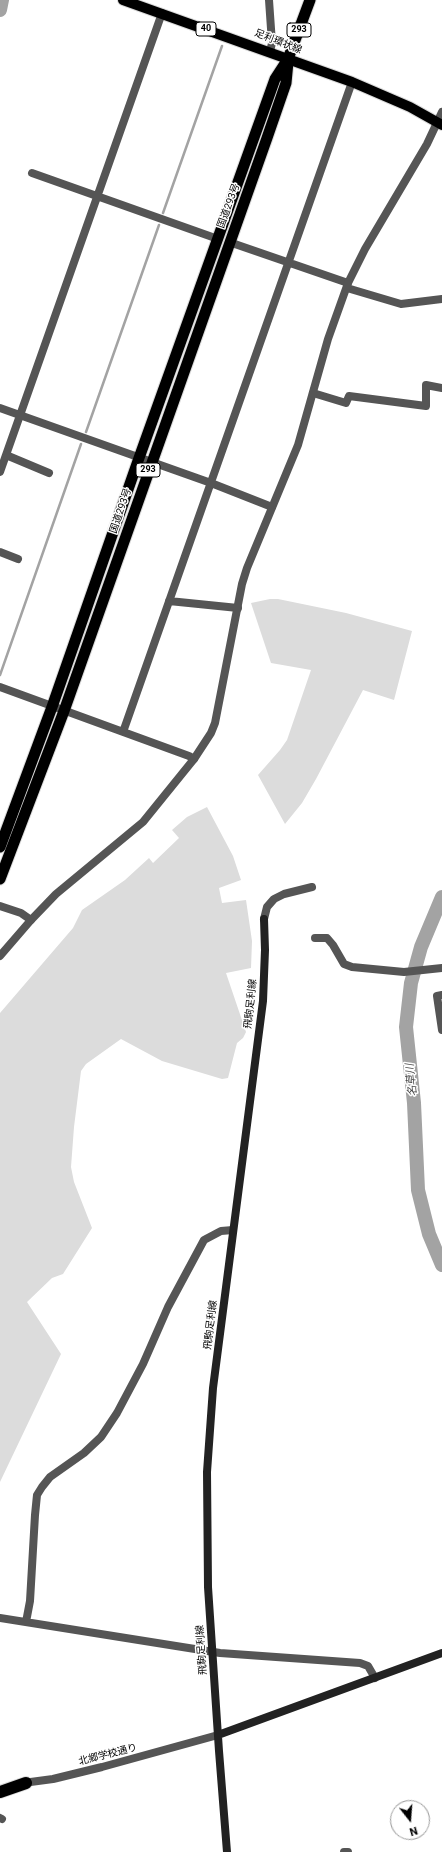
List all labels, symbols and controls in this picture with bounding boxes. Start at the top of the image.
road number: 40 [196,22,216,36]
road number: 293 [287,23,311,37]
street label: 足利環状線 [253,27,303,57]
street label: 国道293号 [215,182,243,230]
road number: 293 [136,463,160,477]
street label: 国道293号 [108,487,134,535]
street label: 飛駒足利線 [242,979,260,1029]
water label: 名草川 [404,1063,420,1097]
street label: 飛駒足利線 [202,1299,220,1351]
street label: 飛駒足利線 [194,1625,210,1675]
street label: 北郷学校通り [77,1742,139,1768]
north arrow [390,1800,430,1840]
text: N [408,1824,419,1838]

